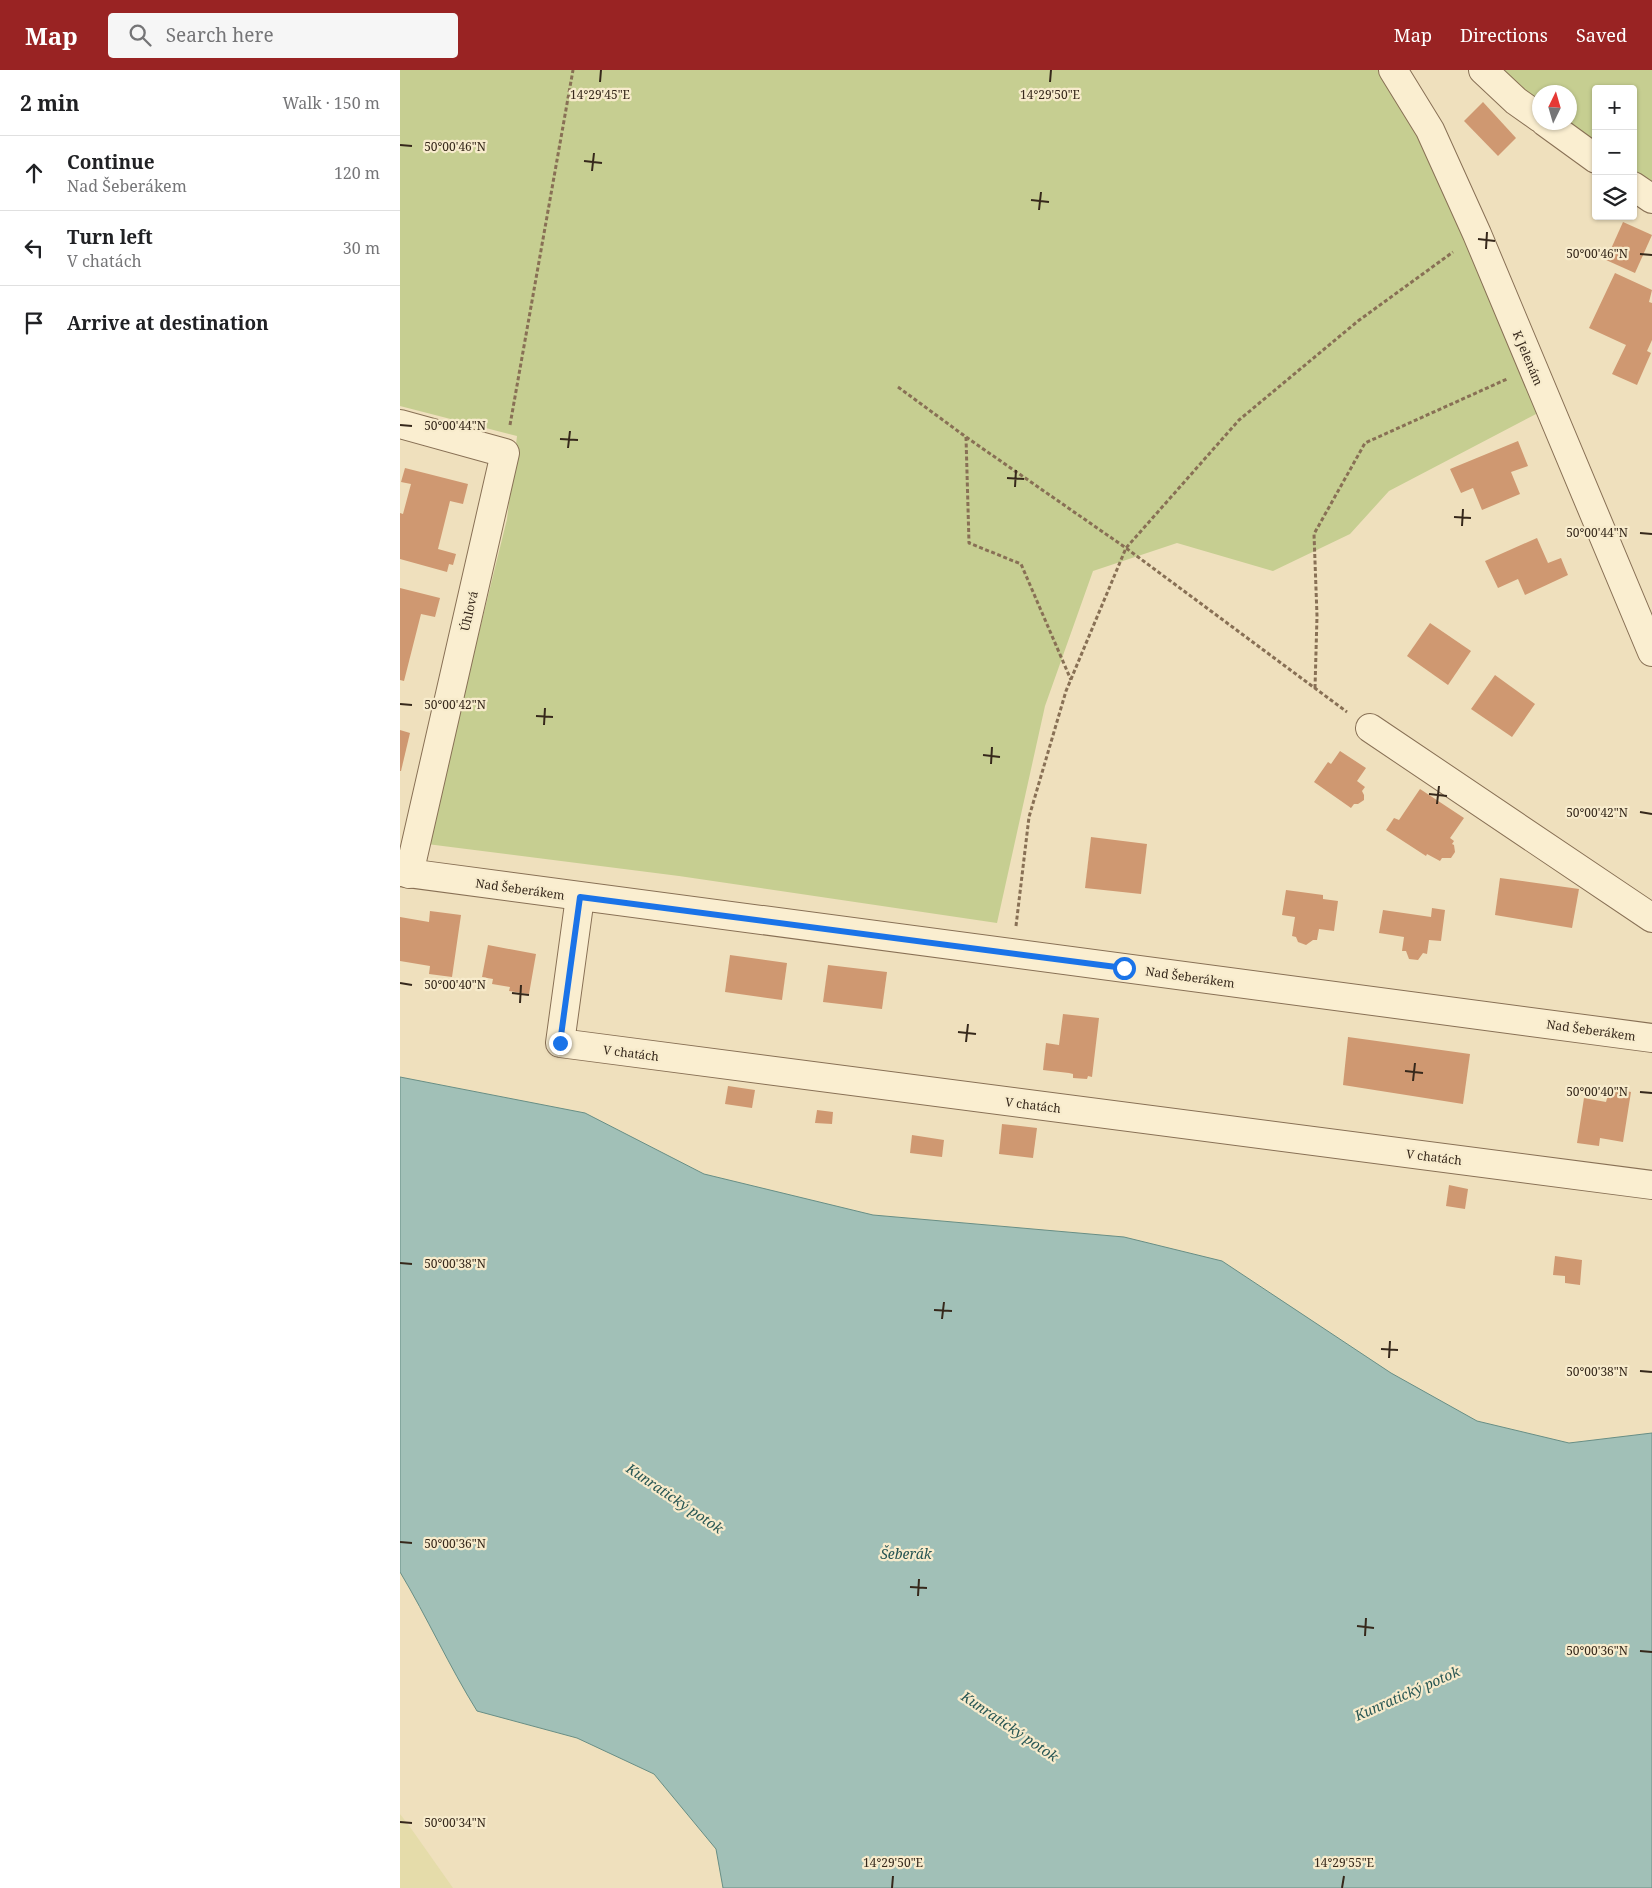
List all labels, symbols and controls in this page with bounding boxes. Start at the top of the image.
search box [108,13,458,58]
text: Map [25,19,78,52]
icon: search [126,21,154,49]
text: Search here [166,22,274,48]
text: Map [1394,23,1432,47]
text: Directions [1460,23,1548,47]
text: Saved [1576,23,1627,47]
north arrow [1532,85,1577,130]
map controls [1592,85,1637,220]
button: + [1592,85,1637,130]
text: 14°29'45"E [570,86,630,103]
text: 14°29'50"E [1020,86,1080,103]
text: 2 min [20,89,79,117]
text: Walk · 150 m [283,92,380,114]
button: − [1592,130,1637,175]
text: 50°00'46"N [424,138,486,155]
text: Continue [67,149,155,175]
icon: ahead [20,159,48,187]
text: 120 m [334,162,380,184]
text: Nad Šeberákem [67,175,187,197]
button: layers [1592,175,1637,220]
text: Turn left [67,224,153,250]
icon: left [20,234,48,262]
text: 30 m [343,237,380,259]
text: 50°00'46"N [1566,245,1628,262]
text: V chatách [67,250,142,272]
icon: arrive [20,309,48,337]
text: Arrive at destination [67,310,269,336]
street label: K Jelenám [1509,328,1547,388]
text: 50°00'44"N [424,417,486,434]
text: 50°00'44"N [1566,524,1628,541]
street label: Úhlová [456,589,482,633]
text: 50°00'42"N [424,696,486,713]
text: 50°00'42"N [1566,804,1628,821]
street label: Nad Šeberákem [474,874,566,904]
route start [1113,957,1136,980]
street label: Nad Šeberákem [1144,962,1236,992]
text: 50°00'40"N [424,976,486,993]
street label: Nad Šeberákem [1545,1015,1637,1045]
route end [549,1032,572,1055]
street label: V chatách [602,1041,660,1065]
text: 50°00'40"N [1566,1083,1628,1100]
street label: V chatách [1004,1093,1062,1117]
street label: V chatách [1405,1145,1463,1169]
text: 50°00'38"N [424,1255,486,1272]
text: 50°00'38"N [1566,1363,1628,1380]
water label: Kunratický potok [622,1458,728,1538]
text: 50°00'36"N [424,1535,486,1552]
water label: Šeberák [880,1544,933,1563]
text: 50°00'36"N [1566,1642,1628,1659]
water label: Kunratický potok [1351,1661,1463,1725]
water label: Kunratický potok [957,1686,1063,1766]
text: 50°00'34"N [424,1814,486,1831]
text: 14°29'50"E [863,1854,923,1871]
text: 14°29'55"E [1314,1854,1374,1871]

